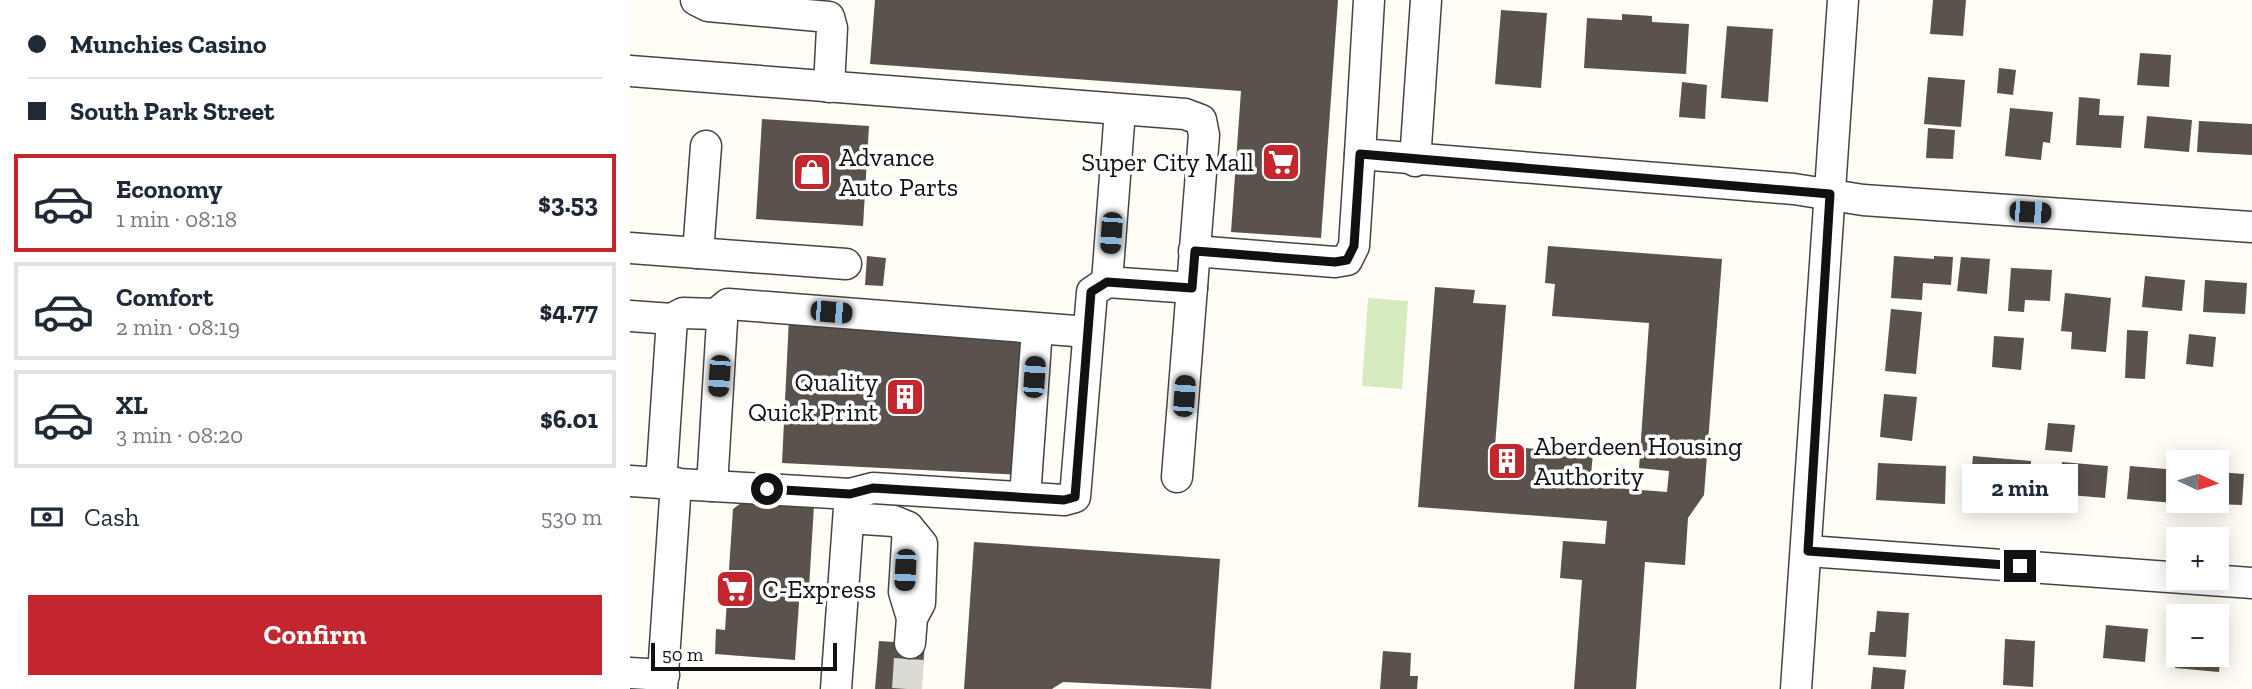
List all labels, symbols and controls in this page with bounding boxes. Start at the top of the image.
text: Munchies Casino [70,28,267,60]
text: South Park Street [70,95,274,127]
place label: Advance Auto Parts [839,141,958,203]
supermarket icon: Super City Mall [1260,141,1302,183]
place label: Super City Mall [1081,146,1254,178]
shop icon: Advance Auto Parts [791,151,833,193]
icon: car [32,172,95,235]
text: Economy [116,173,222,205]
text: $3.53 [538,187,598,219]
car [2009,200,2052,224]
text: 1 min · 08:18 [116,205,237,233]
car [1100,211,1123,255]
icon: car [32,280,95,343]
text: Comfort [116,281,213,313]
text: $4.77 [539,295,598,327]
car [810,300,853,324]
text: 2 min · 08:19 [116,313,240,341]
car [708,354,731,398]
car [1023,355,1046,399]
place label: Quality Quick Print [748,366,879,428]
car [1173,374,1196,418]
building icon: Quality Quick Print [884,376,926,418]
icon: car [32,388,95,451]
text: XL [116,389,148,421]
text: $6.01 [540,403,598,435]
text: 3 min · 08:20 [116,421,243,449]
place label: Aberdeen Housing Authority [1534,430,1742,492]
building icon: Aberdeen Housing Authority [1486,440,1528,482]
north arrow [2166,450,2230,513]
map controls [2166,450,2229,667]
callout: 2 min [1962,464,2078,514]
route start [751,473,783,505]
text: 2 min [1991,474,2049,502]
icon: cash [28,498,66,536]
text: Cash [84,501,139,533]
text: 530 m [541,503,602,531]
button: + [2166,527,2229,590]
car [894,548,917,592]
route end [2004,550,2036,582]
supermarket icon: C-Express [714,568,756,610]
place label: C-Express [762,573,876,605]
button: Confirm [28,595,602,675]
button: − [2166,604,2229,667]
scale bar [651,640,836,672]
text: 50 m [662,643,703,666]

